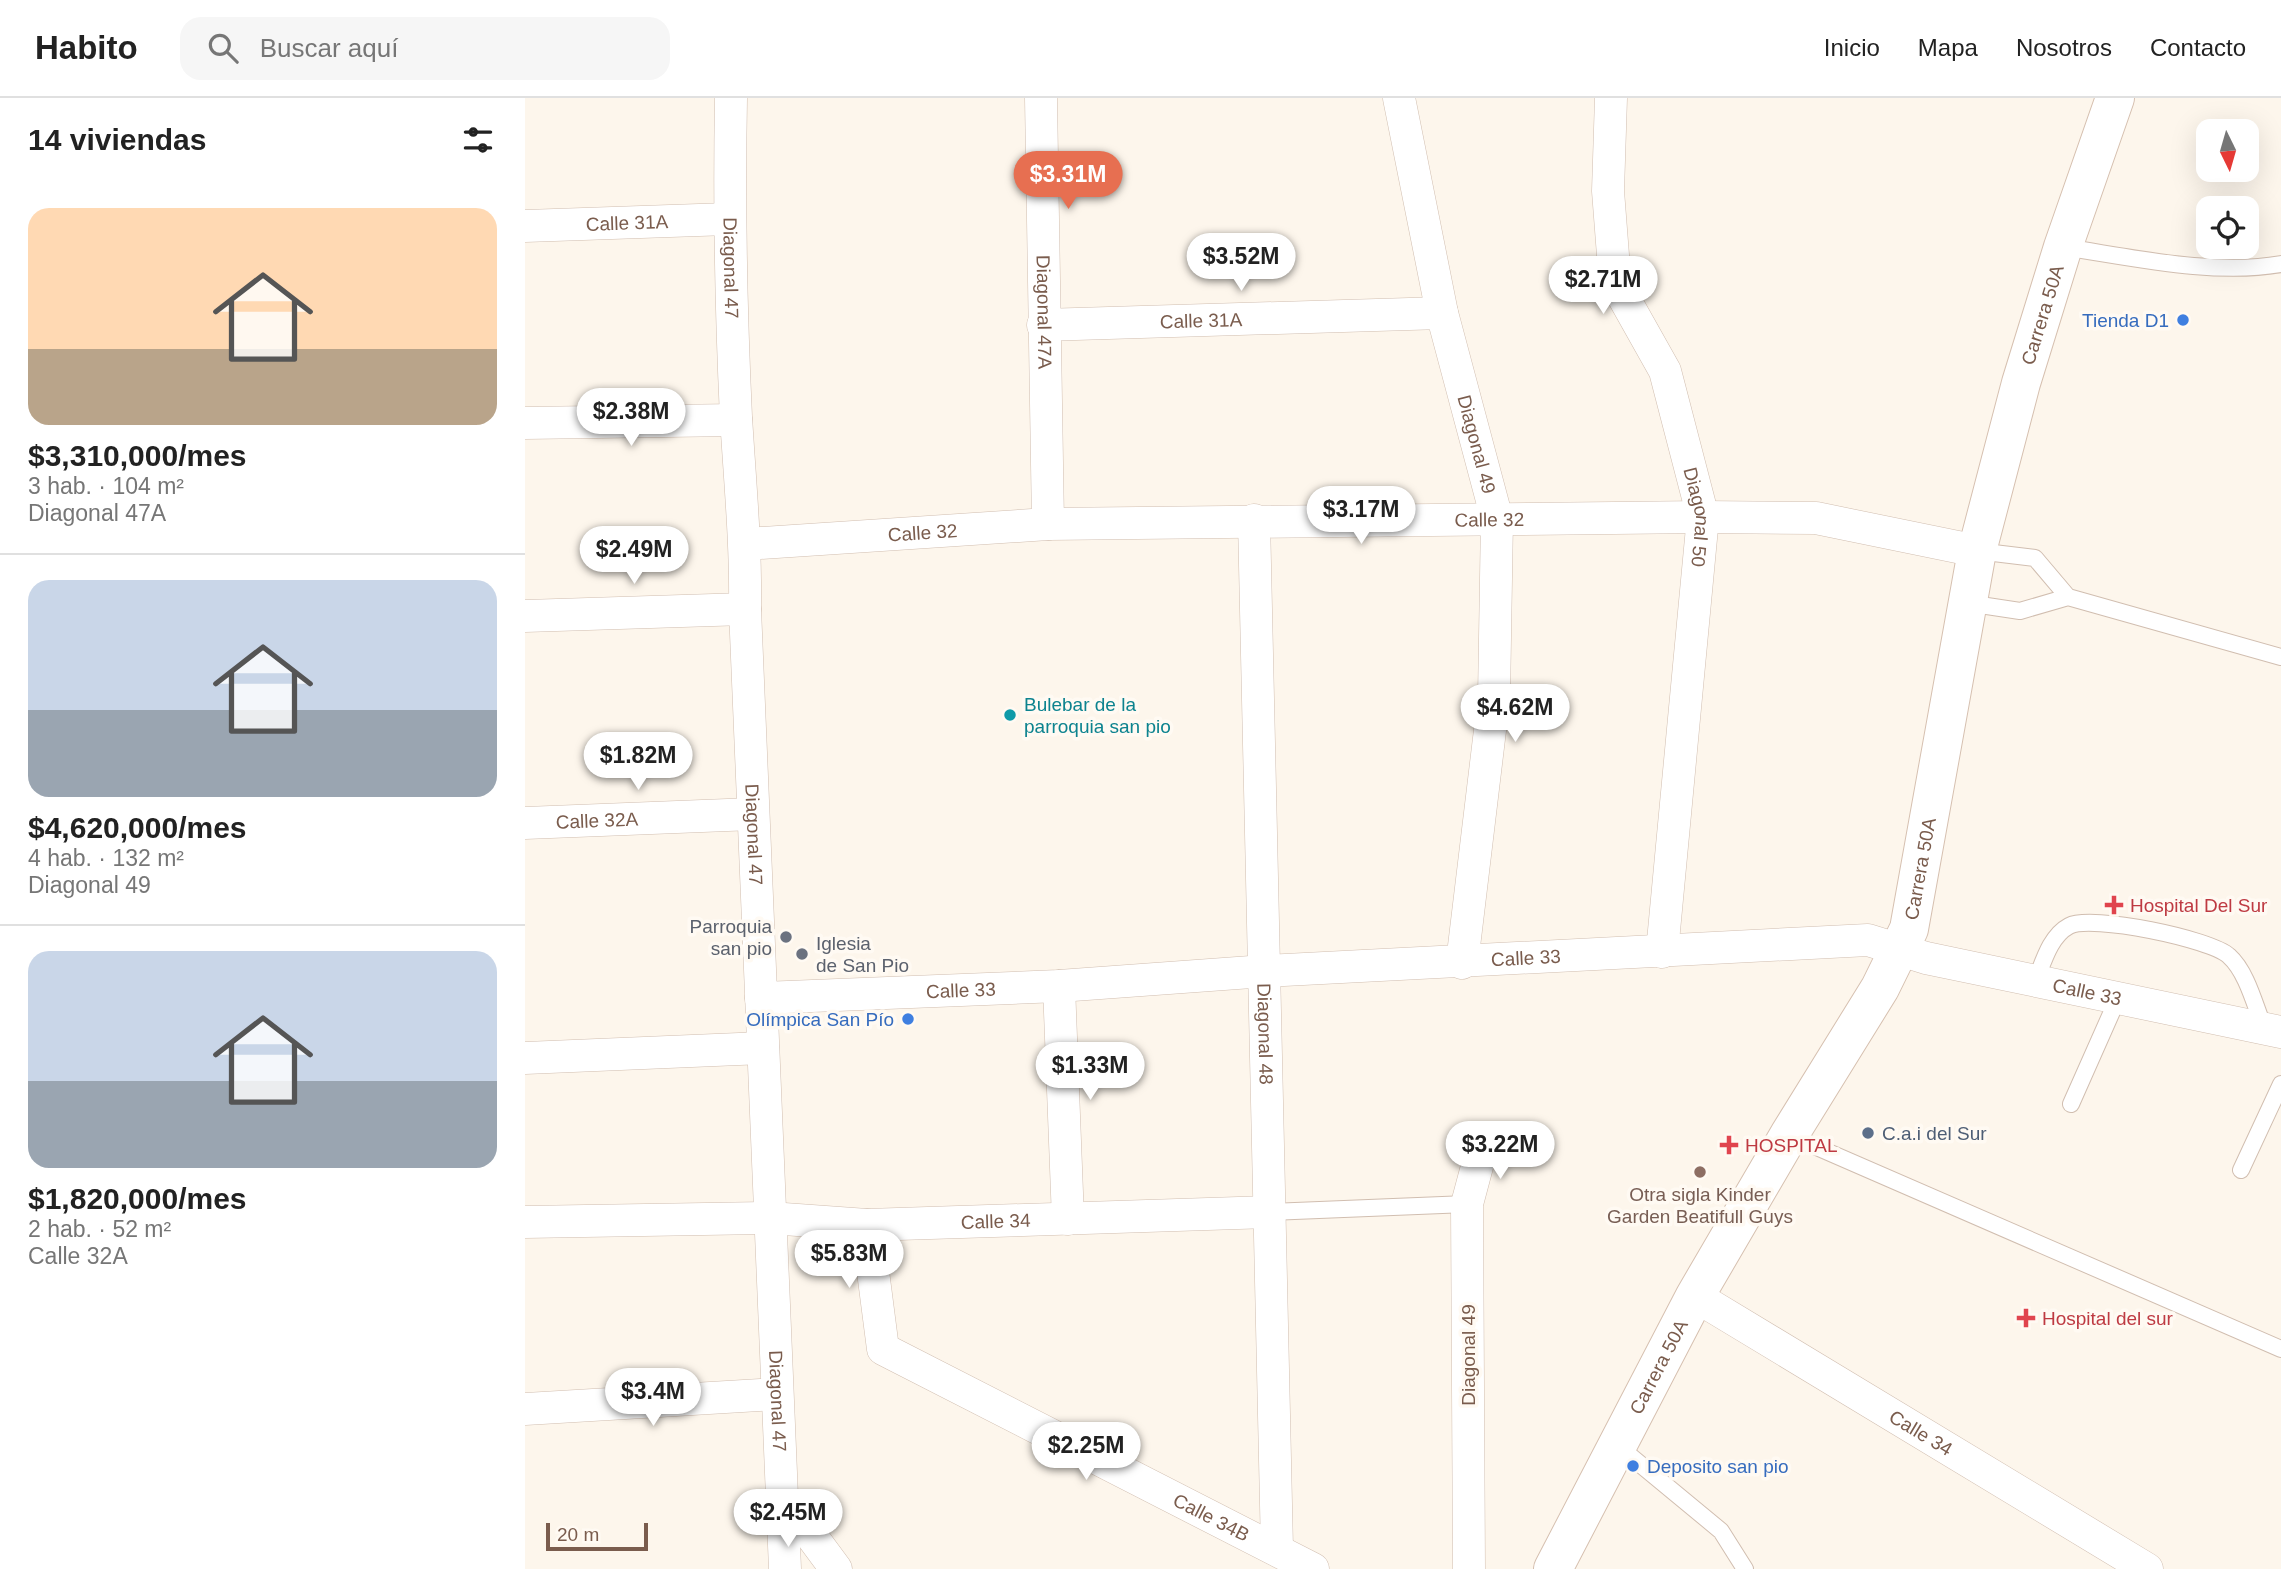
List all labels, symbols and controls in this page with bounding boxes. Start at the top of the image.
search box [180,17,670,80]
text: Habito [35,29,138,66]
icon: search [204,29,242,67]
text: Buscar aquí [260,33,398,63]
text: Inicio [1824,34,1880,61]
text: Mapa [1918,34,1978,61]
text: Nosotros [2016,34,2112,61]
text: Contacto [2150,34,2246,61]
north arrow [2196,119,2259,182]
map controls [2196,119,2259,259]
icon: filters [459,121,497,159]
text: 14 viviendas [28,123,206,156]
pin: $3.31M [1011,152,1125,211]
text: $3.31M [1030,161,1106,187]
button: locate [2196,196,2259,259]
street label: Calle 31A [585,211,669,234]
street label: Diagonal 47 [720,217,743,319]
pin: $3.52M [1184,234,1298,293]
text: $3.52M [1203,243,1279,269]
icon: home [200,254,326,380]
street label: Diagonal 47A [1033,255,1056,370]
pin: $2.71M [1546,256,1660,316]
street label: Carrera 50A [2017,262,2067,367]
text: $2.71M [1565,266,1641,292]
street label: Calle 31A [1159,309,1243,332]
place label: Tienda D1 [2082,310,2169,331]
marker: Tienda D1 [2175,312,2191,328]
pin: $2.38M [574,388,688,448]
street label: Diagonal 49 [1454,392,1500,496]
text: $2.38M [593,398,669,424]
text: $3,310,000/mes [28,439,247,472]
street label: Diagonal 50 [1680,465,1714,568]
text: 3 hab. · 104 m² [28,473,184,499]
pin: $3.17M [1304,486,1418,546]
text: $3.17M [1323,496,1399,522]
text: Diagonal 47A [28,500,166,526]
street label: Calle 32 [1454,508,1524,530]
street label: Calle 32 [887,520,958,545]
pin: $2.49M [577,526,691,586]
text: $2.49M [596,536,672,562]
icon: home [200,626,326,752]
pin: $4.62M [1458,684,1572,744]
place label: Bulebar de la parroquia san pio [1024,694,1171,737]
text: $4.62M [1477,694,1553,720]
marker: Bulebar de la parroquia san pio [1002,707,1018,723]
pin: $1.82M [581,732,695,792]
text: $1.82M [600,742,676,768]
street label: Diagonal 47 [742,783,767,886]
street label: Calle 32A [555,808,639,832]
text: $4,620,000/mes [28,811,247,844]
street label: Carrera 50A [1900,816,1939,922]
text: 4 hab. · 132 m² [28,845,184,871]
text: Diagonal 49 [28,872,151,898]
marker: Hospital Del Sur [2104,895,2124,915]
place label: Hospital Del Sur [2130,895,2268,916]
place label: Parroquia san pio [690,916,772,959]
marker: Parroquia san pio [778,929,794,945]
place label: Iglesia de San Pio [816,933,909,976]
street label: Calle 33 [1490,945,1561,970]
marker: Iglesia de San Pio [794,946,810,962]
street label: Calle 33 [2051,974,2124,1009]
street label: Calle 33 [926,978,996,1002]
street label: Diagonal 48 [1254,983,1277,1085]
icon: home [200,997,326,1123]
place label: Olímpica San Pío [746,1009,894,1030]
marker: Olímpica San Pío [900,1011,916,1027]
pin: $1.33M [1033,1042,1147,1102]
text: $1.33M [1052,1052,1128,1078]
pin: $3.22M [1443,1122,1557,1181]
place label: C.a.i del Sur [1882,1123,1987,1144]
marker: C.a.i del Sur [1860,1125,1876,1141]
text: $3.22M [1462,1131,1538,1157]
marker: HOSPITAL [1719,1135,1739,1155]
place label: HOSPITAL [1745,1135,1838,1156]
marker: Otra sigla Kinder Garden Beatifull Guys [1692,1164,1708,1180]
text: $1,820,000/mes [28,1182,247,1215]
place label: Otra sigla Kinder Garden Beatifull Guys [1607,1184,1793,1227]
street label: Calle 34 [960,1209,1031,1232]
text: 2 hab. · 52 m² [28,1216,171,1242]
pin: $5.83M [792,1230,906,1290]
text: $5.83M [811,1240,887,1266]
text: Calle 32A [28,1243,128,1269]
street label: Diagonal 49 [1458,1304,1479,1406]
marker: Hospital del sur [2016,1308,2036,1328]
place label: Hospital del sur [2042,1308,2174,1329]
street label: Carrera 50A [1625,1316,1692,1418]
street label: Diagonal 47 [765,1350,791,1452]
pin: $3.4M [604,1368,702,1428]
text: $3.4M [621,1378,685,1404]
street label: Calle 34 [1886,1405,1957,1460]
pin: $2.25M [1029,1422,1143,1482]
text: $2.25M [1048,1432,1124,1458]
place label: Deposito san pio [1647,1456,1789,1477]
marker: Deposito san pio [1625,1458,1641,1474]
street label: Calle 34B [1170,1489,1253,1545]
pin: $2.45M [731,1490,845,1549]
text: $2.45M [750,1499,826,1525]
scale bar [546,1520,647,1552]
text: 20 m [557,1524,599,1545]

